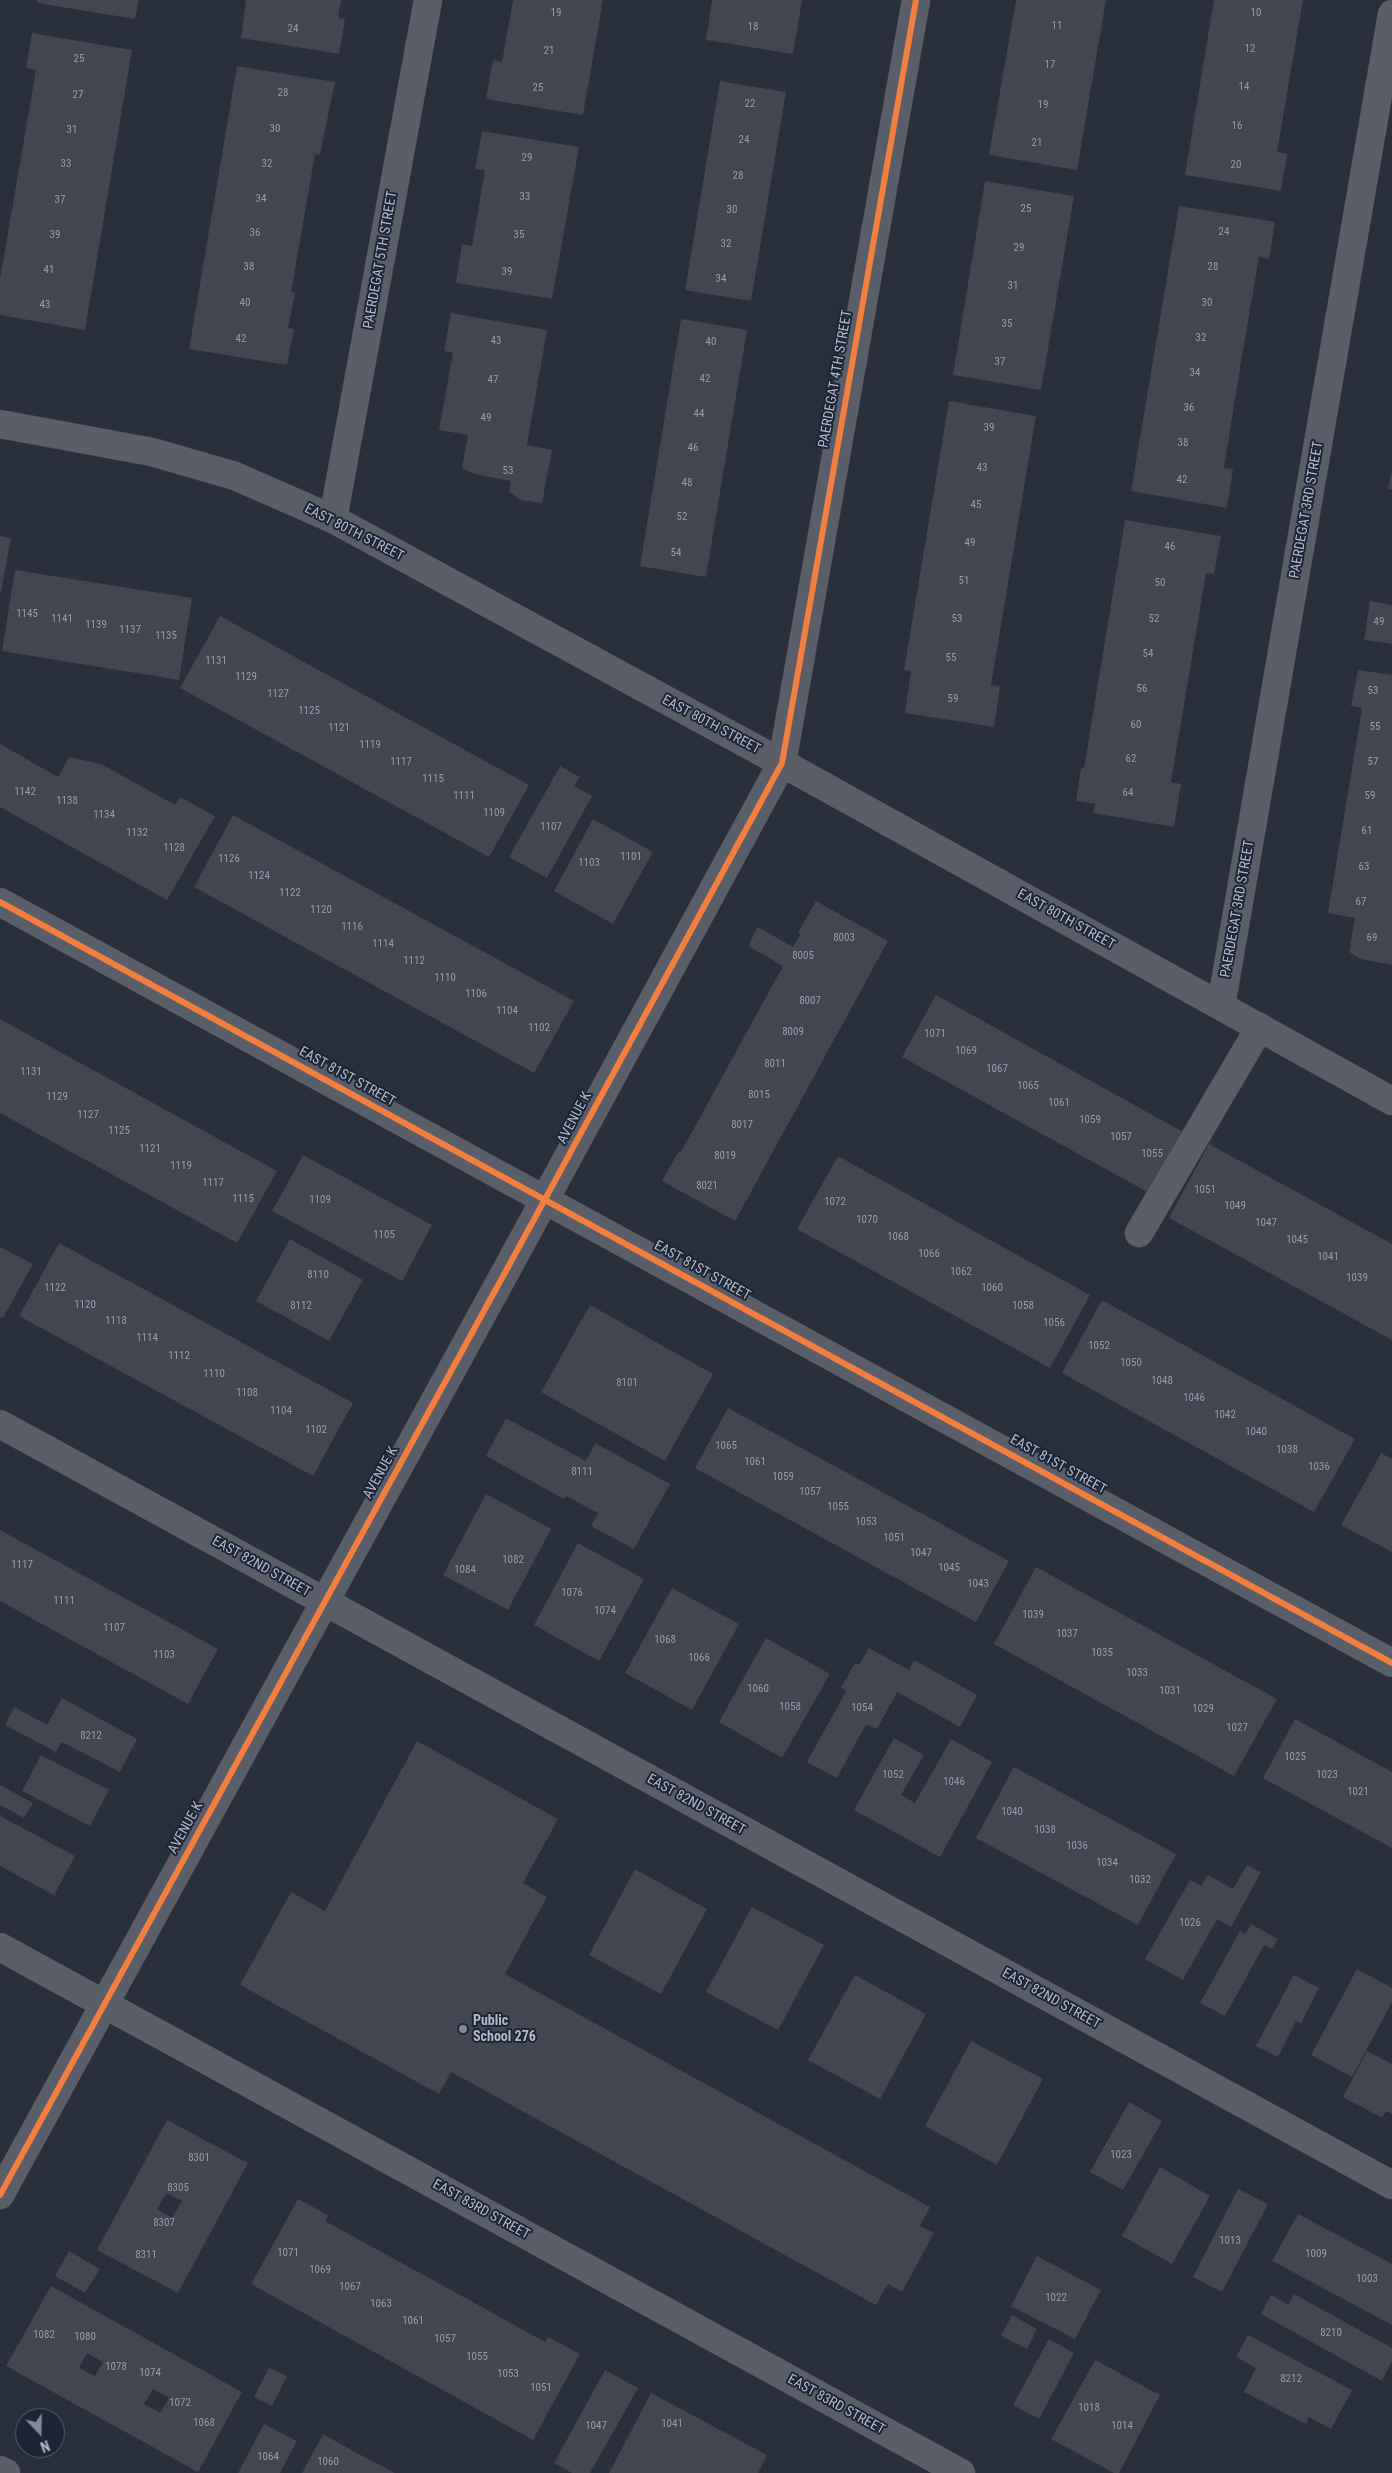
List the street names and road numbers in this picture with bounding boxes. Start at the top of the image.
street label: PAERDEGAT 5TH STREET [361,190,401,330]
street label: PAERDEGAT 4TH STREET [816,309,856,449]
street label: PAERDEGAT 3RD STREET [1287,440,1327,580]
street label: EAST 80TH STREET [302,501,406,565]
street label: EAST 80TH STREET [659,692,763,758]
street label: PAERDEGAT 3RD STREET [1218,839,1258,979]
street label: EAST 80TH STREET [1014,886,1118,954]
street label: EAST 81ST STREET [296,1044,398,1110]
street label: AVENUE K [554,1089,596,1147]
street label: EAST 81ST STREET [651,1238,753,1304]
street label: EAST 81ST STREET [1007,1432,1109,1498]
street label: AVENUE K [360,1444,402,1502]
street label: EAST 82ND STREET [209,1533,313,1601]
street label: EAST 82ND STREET [644,1771,748,1839]
street label: AVENUE K [165,1799,207,1857]
street label: EAST 82ND STREET [999,1965,1103,2033]
street label: EAST 83RD STREET [429,2176,533,2244]
street label: EAST 83RD STREET [784,2371,888,2439]

